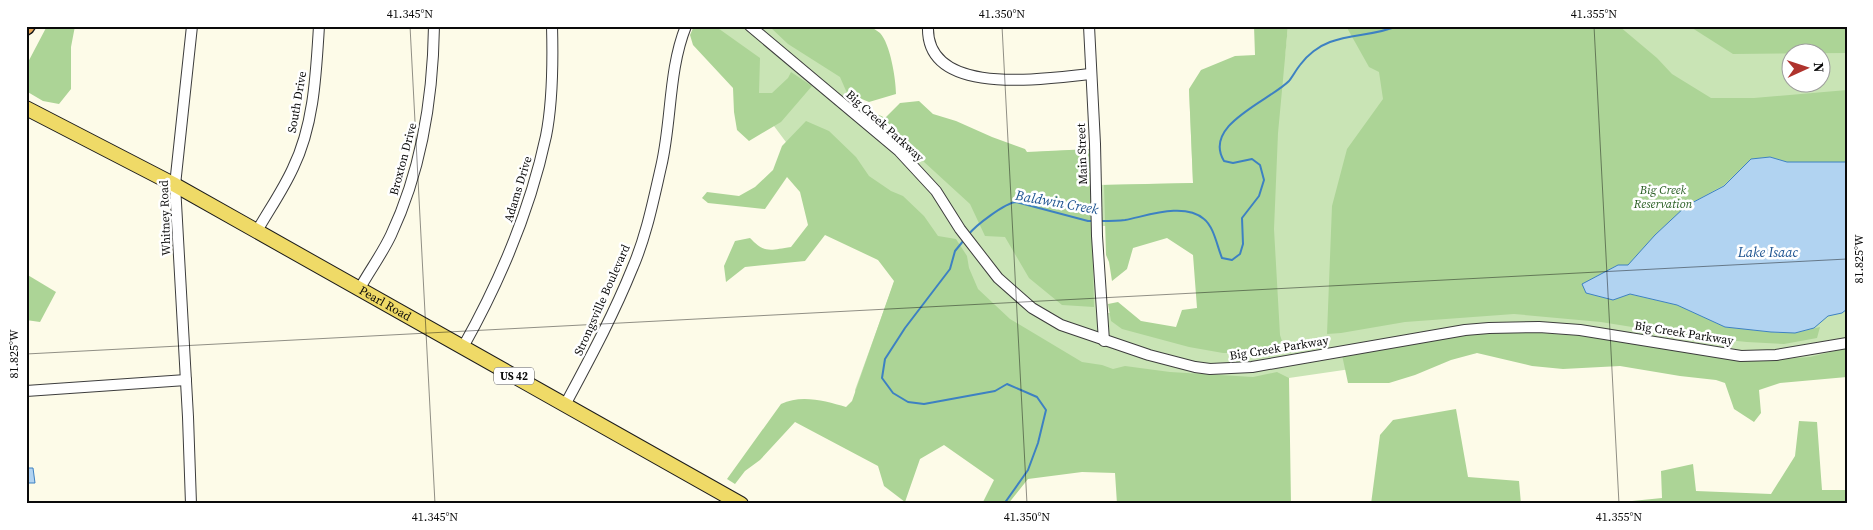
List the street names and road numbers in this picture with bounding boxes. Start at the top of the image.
street label: South Drive [284,70,310,134]
street label: Big Creek Parkway [843,87,928,166]
street label: Broxton Drive [386,121,420,197]
street label: Main Street [1073,123,1091,185]
street label: Adams Drive [500,154,536,224]
street label: Whitney Road [156,180,174,256]
street label: Strongsville Boulevard [570,242,634,358]
street label: Pearl Road [356,282,414,325]
street label: Big Creek Parkway [1633,317,1735,349]
street label: Big Creek Parkway [1228,332,1330,364]
road number: US 42 [494,368,534,384]

